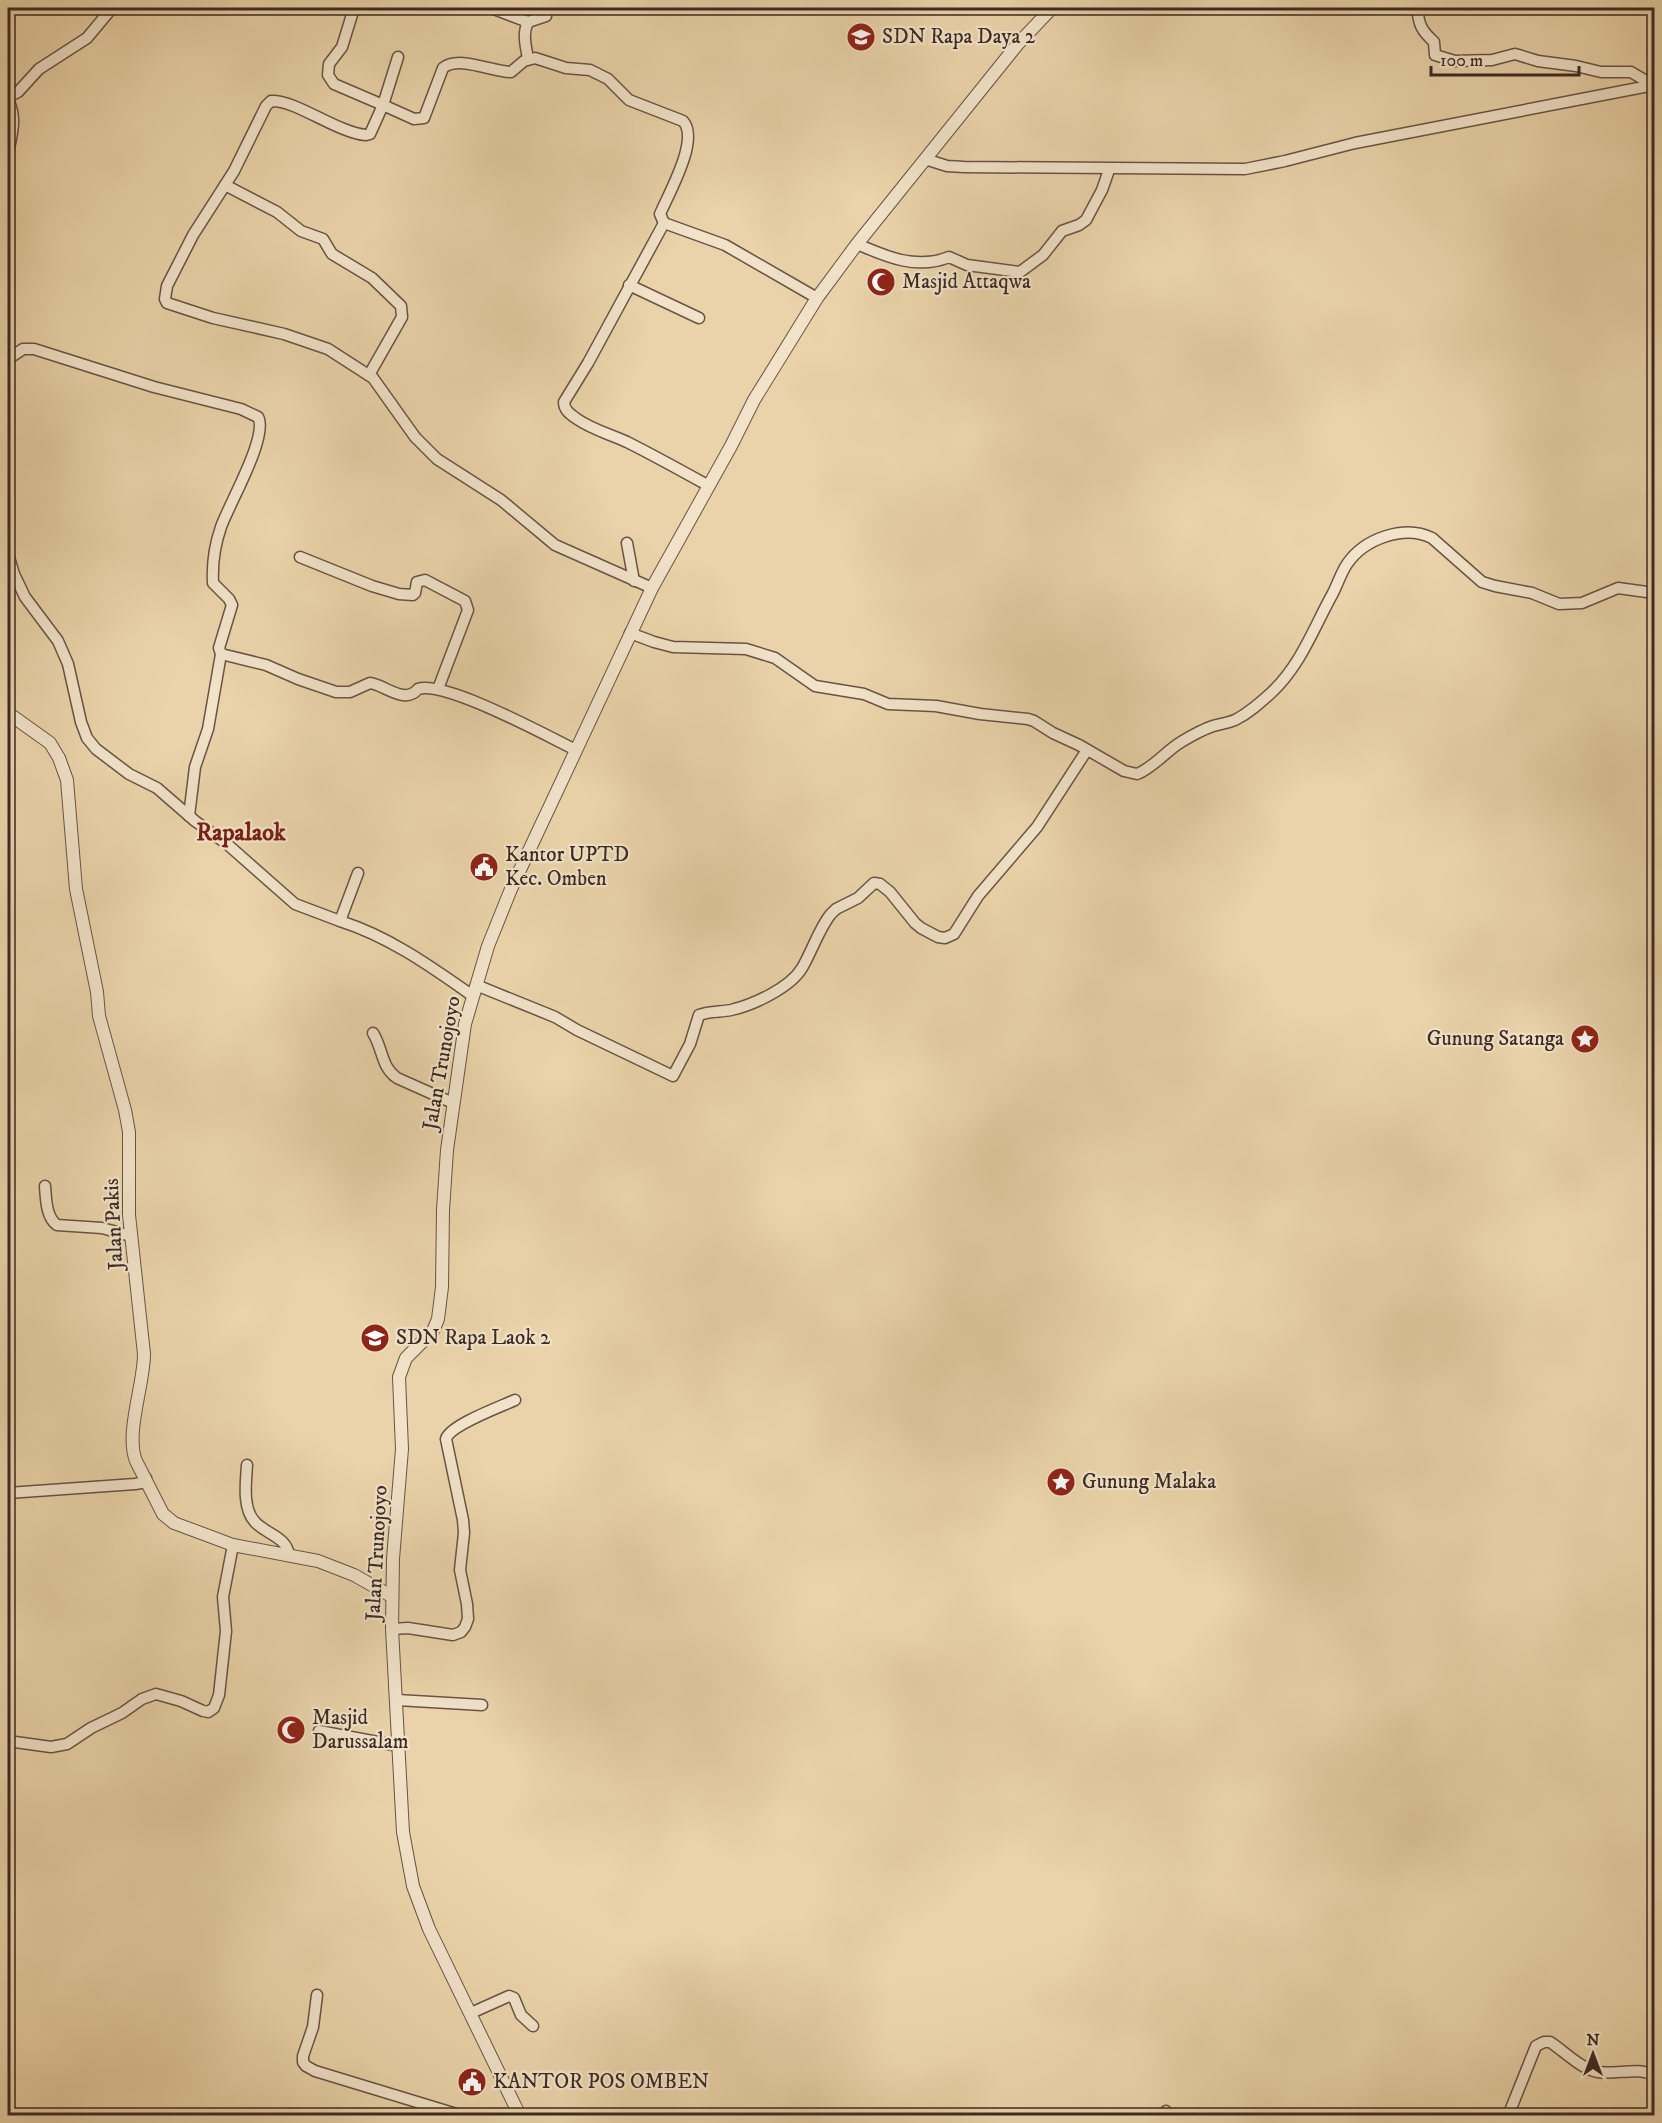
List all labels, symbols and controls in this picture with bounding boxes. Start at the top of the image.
school or university icon: SDN Rapa Daya 2 [845,21,877,53]
place label: SDN Rapa Daya 2 [882,24,1036,50]
scale bar [1431,39,1580,77]
text: 100 m [1440,50,1483,72]
mosque icon: Masjid Attaqwa [865,266,897,298]
place label: Masjid Attaqwa [902,269,1031,295]
district label: Rapalaok [196,818,287,848]
place label: Kantor UPTD Kec. Omben [505,842,629,892]
public building icon: Kantor UPTD Kec. Omben [468,851,500,883]
street label: Jalan Trunojoyo [417,994,467,1134]
place icon: Gunung Satanga [1569,1023,1601,1055]
place label: Gunung Satanga [1427,1026,1564,1052]
street label: Jalan Pakis [99,1178,129,1272]
school or university icon: SDN Rapa Laok 2 [359,1322,391,1354]
place label: SDN Rapa Laok 2 [396,1325,551,1351]
place icon: Gunung Malaka [1045,1466,1077,1498]
place label: Gunung Malaka [1082,1469,1216,1495]
street label: Jalan Trunojoyo [360,1485,394,1623]
place label: Masjid Darussalam [312,1705,409,1755]
mosque icon: Masjid Darussalam [275,1714,307,1746]
north arrow [1563,2024,1623,2084]
text: N [1586,2030,1600,2050]
public building icon: KANTOR POS OMBEN [456,2066,488,2098]
place label: KANTOR POS OMBEN [493,2069,709,2095]

